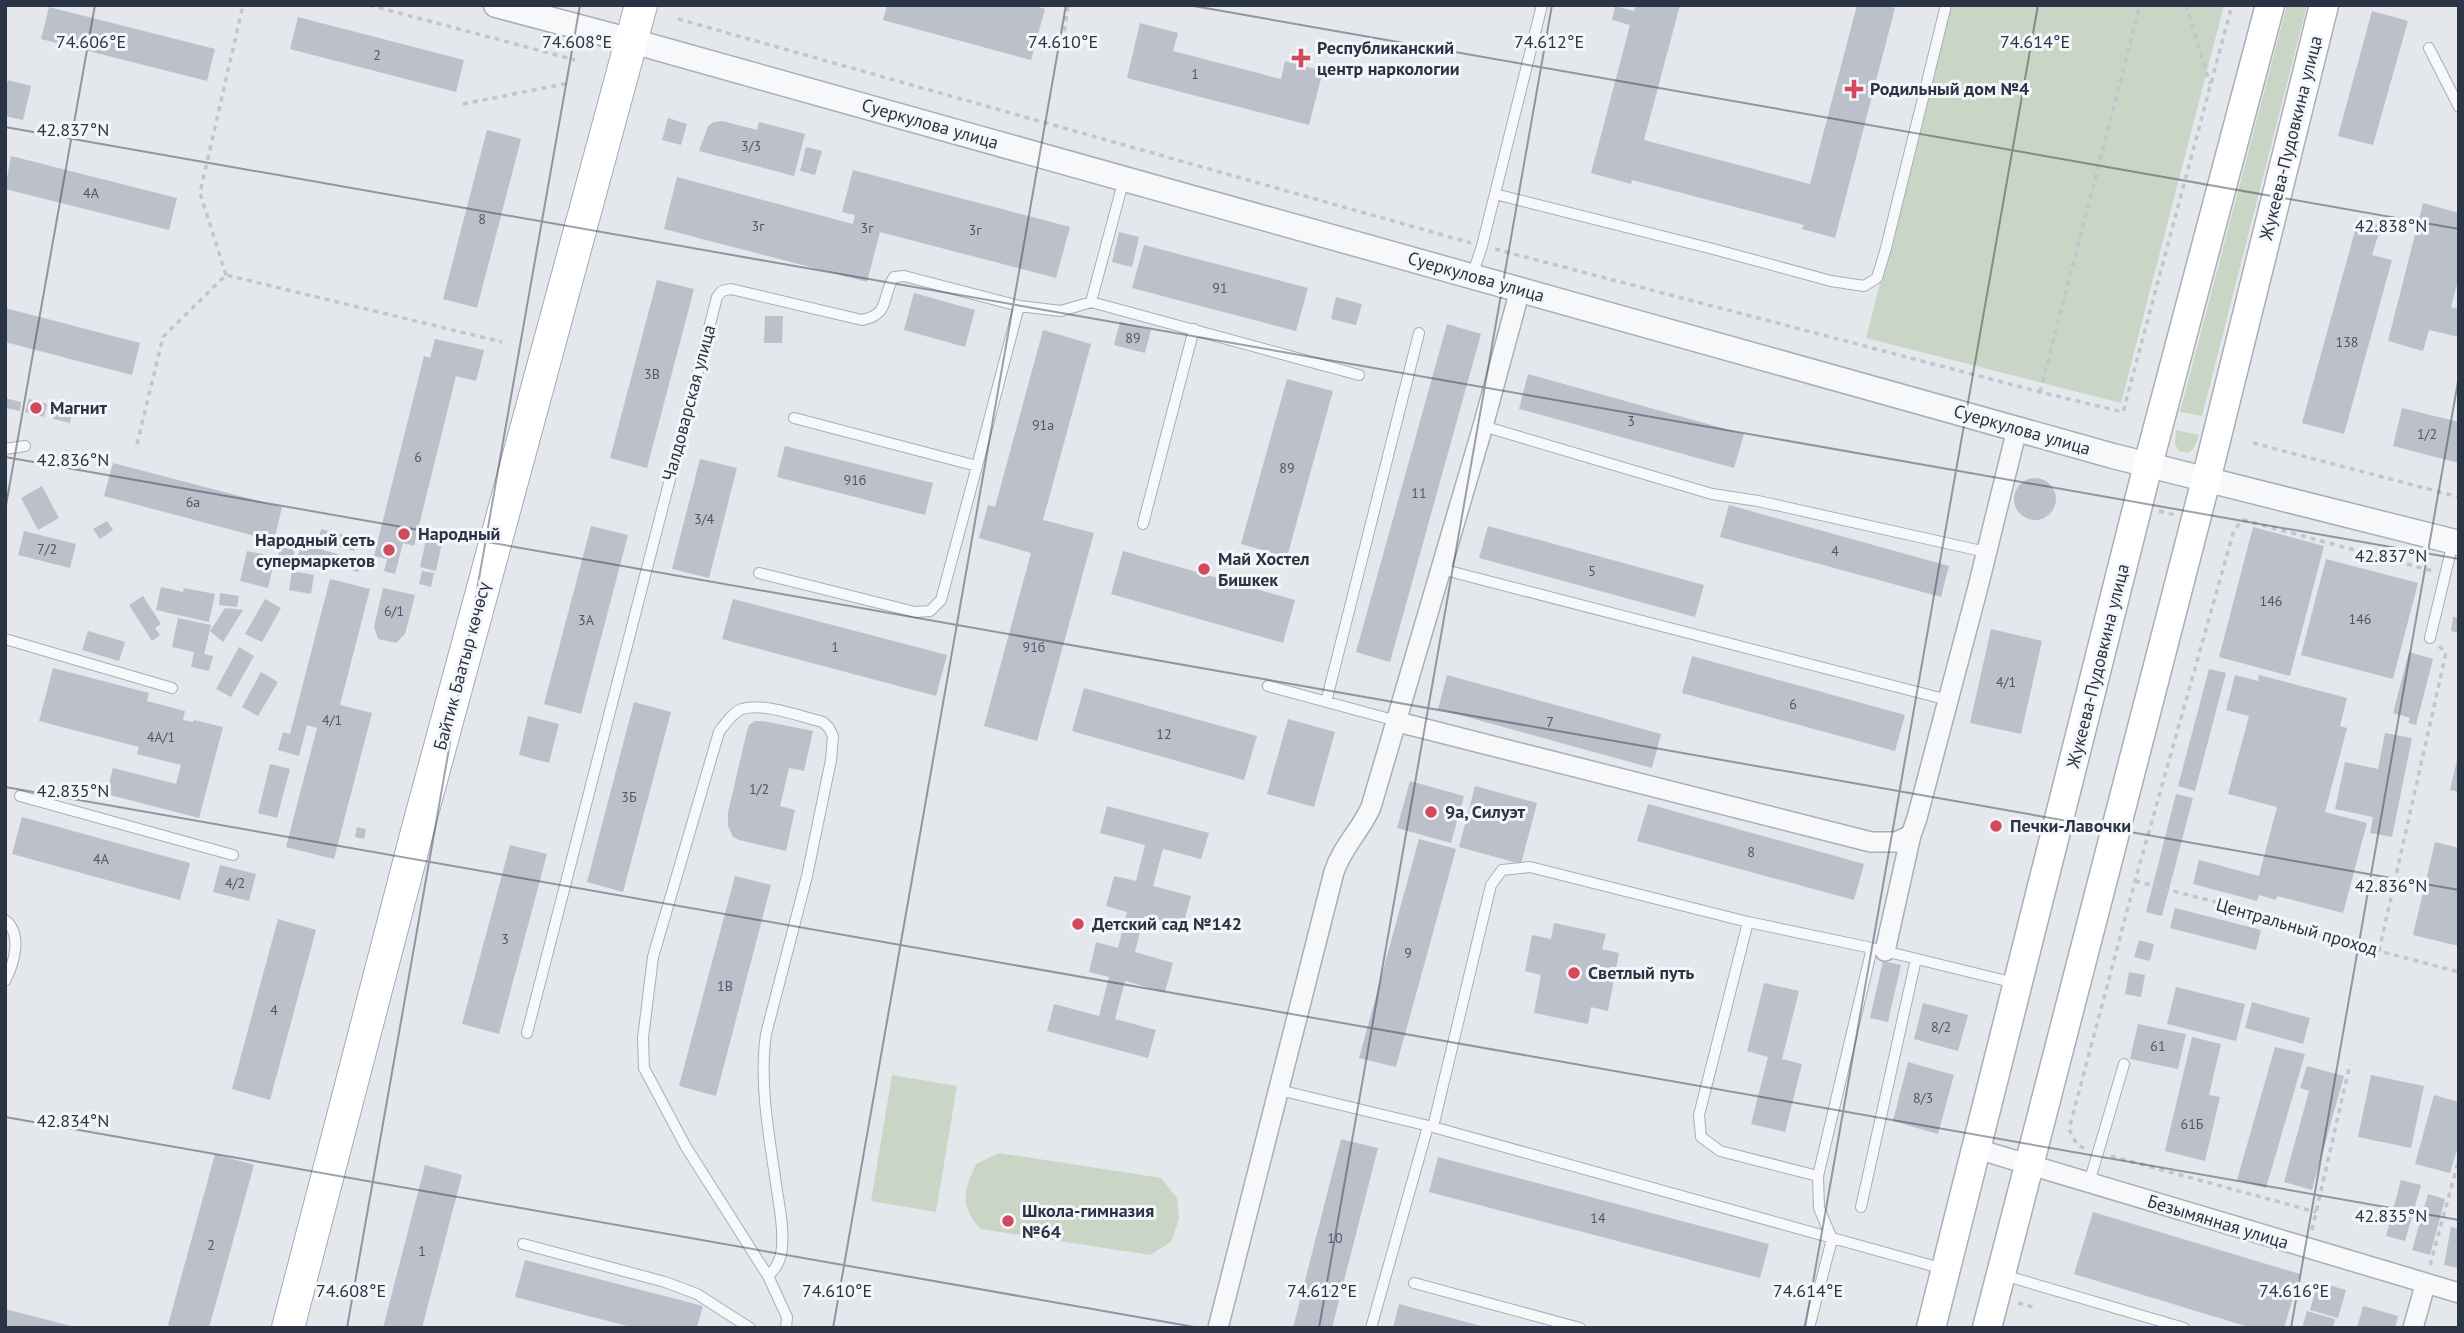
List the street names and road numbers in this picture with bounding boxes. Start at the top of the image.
street label: Жукеева-Пудовкина улица [2254,33,2327,243]
street label: Суеркулова улица [859,93,1001,154]
street label: Суеркулова улица [1405,246,1547,307]
street label: Чалдоварская улица [657,322,720,483]
street label: Суеркулова улица [1951,399,2093,460]
street label: Жукеева-Пудовкина улица [2061,561,2134,771]
street label: Байтик Баатыр көчөсү [428,579,495,753]
street label: Центральный проход [2214,892,2381,961]
street label: Безымянная улица [2145,1189,2292,1254]

